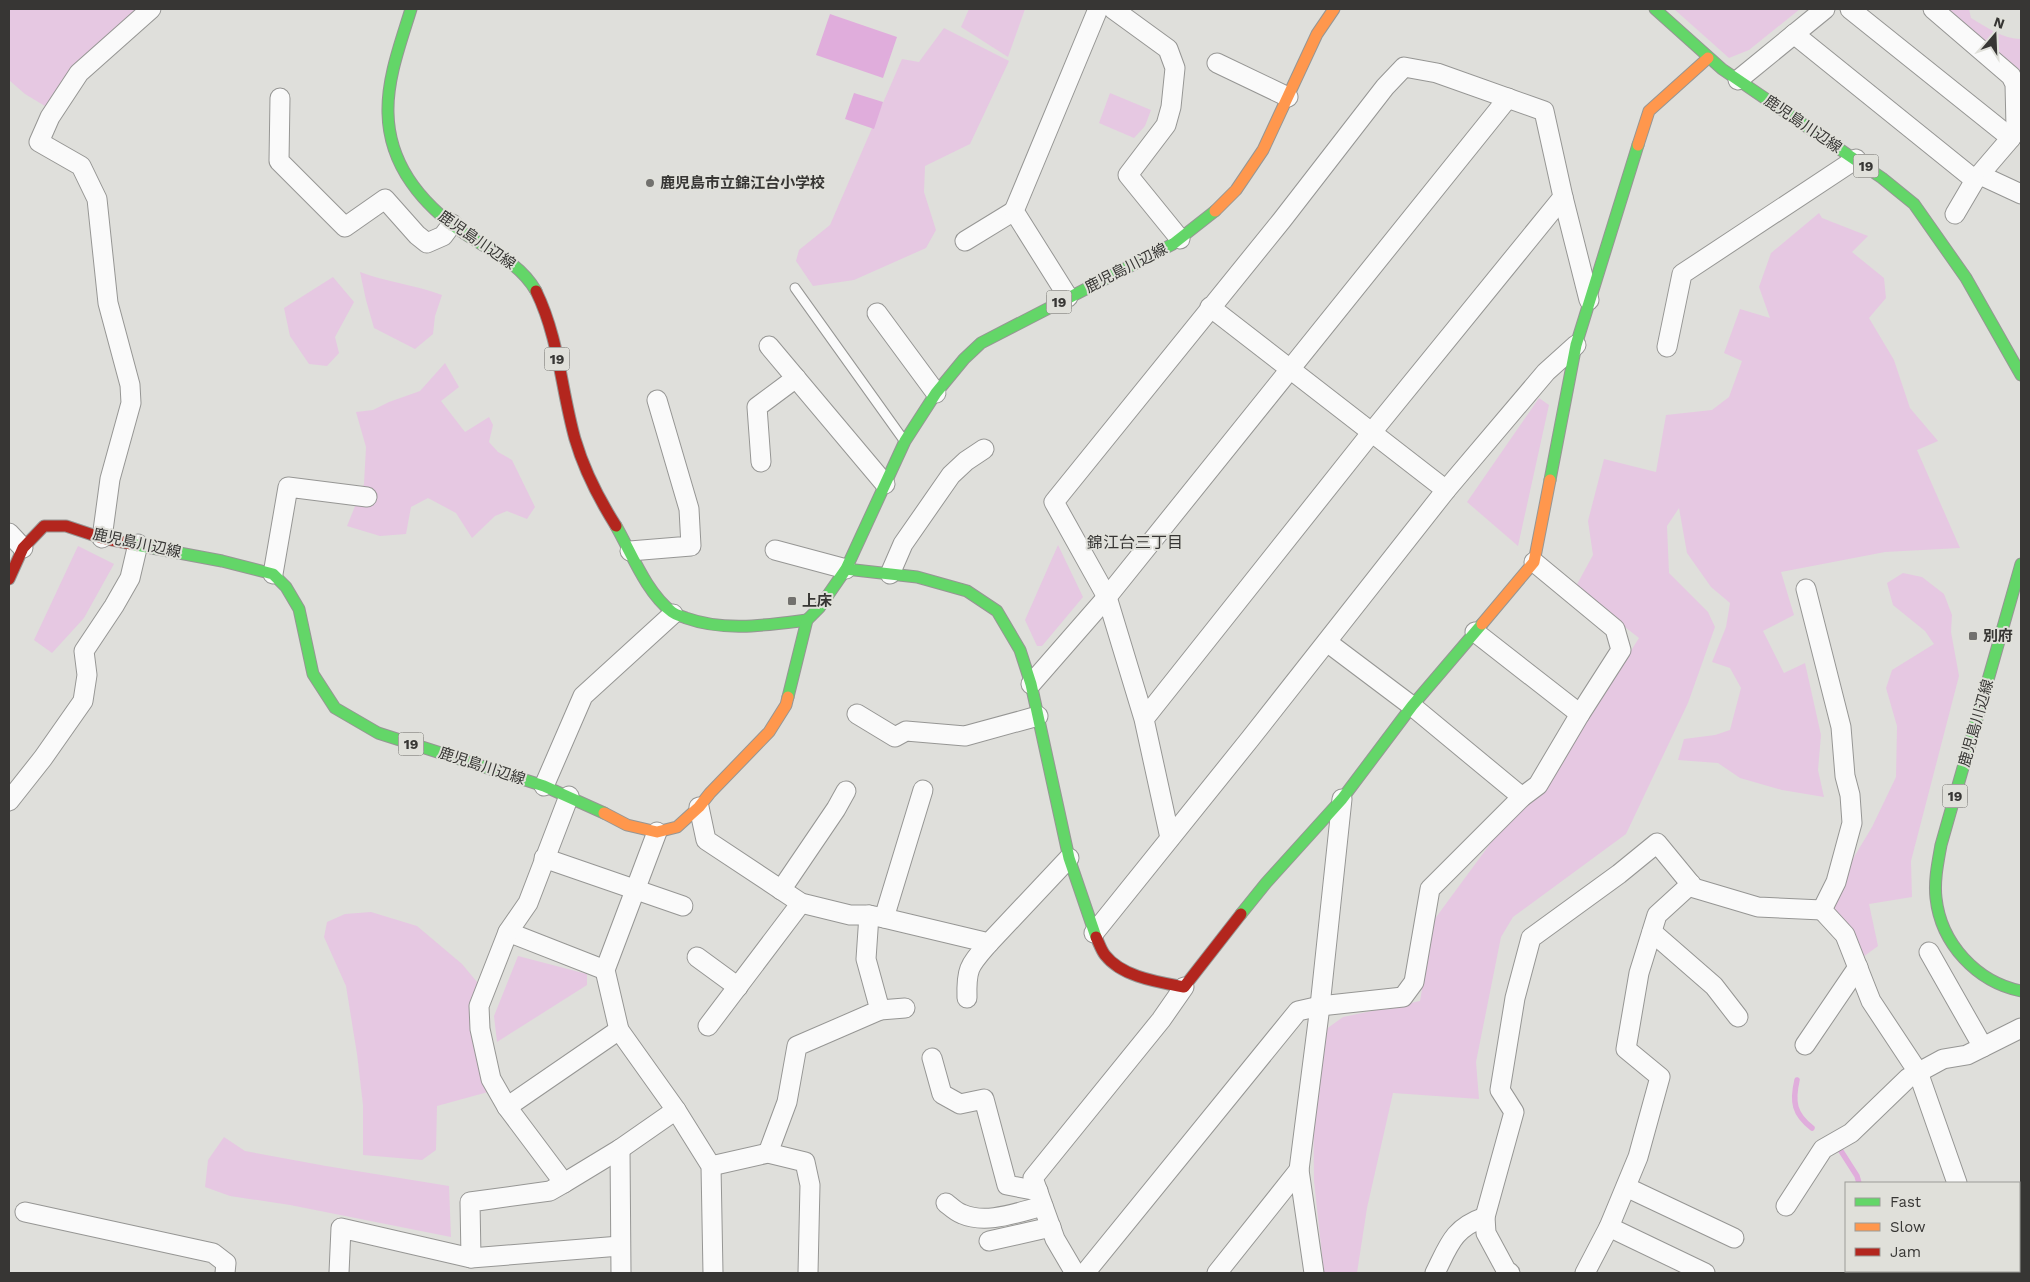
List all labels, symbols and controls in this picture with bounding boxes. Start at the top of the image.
north arrow [1970,10,2020,60]
text: N [1992,13,2007,32]
street label: 鹿児島川辺線 [1761,91,1845,157]
road number: 19 [1854,154,1878,178]
place label: 鹿児島市立錦江台小学校 [660,174,825,192]
marker: 鹿児島市立錦江台小学校 [644,177,656,189]
street label: 鹿児島川辺線 [435,207,519,273]
street label: 鹿児島川辺線 [1082,240,1170,296]
road number: 19 [1046,290,1072,314]
road number: 19 [544,348,570,370]
street label: 鹿児島川辺線 [91,525,183,561]
district label: 錦江台三丁目 [1087,533,1183,552]
place label: 上床 [802,592,832,610]
marker: 上床 [786,595,798,607]
place label: 別府 [1983,627,2013,645]
marker: 別府 [1967,630,1979,642]
street label: 鹿児島川辺線 [1955,677,1997,769]
road number: 19 [398,732,424,756]
street label: 鹿児島川辺線 [436,744,528,788]
road number: 19 [1942,784,1968,808]
legend [1845,1182,2020,1272]
text: Fast [1890,1193,1922,1211]
text: Slow [1890,1218,1926,1236]
text: Jam [1890,1243,1921,1261]

